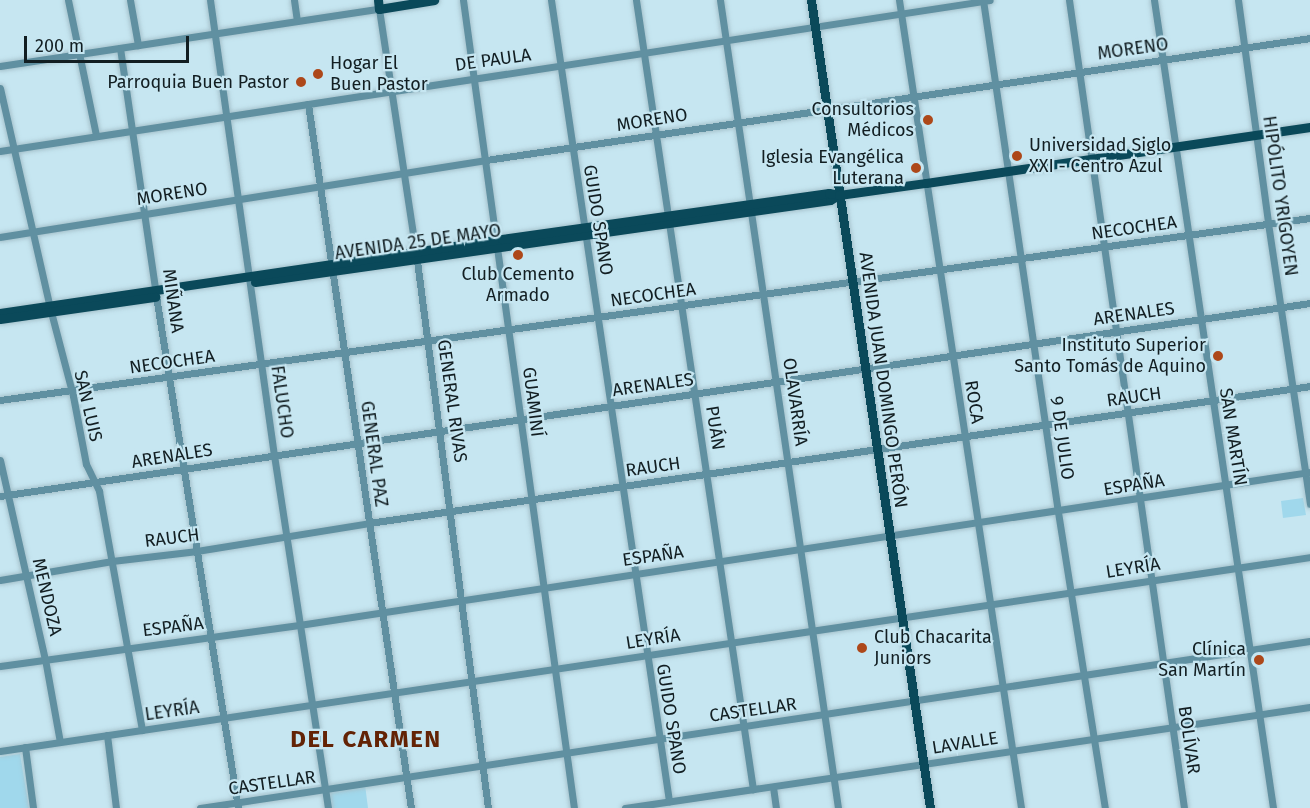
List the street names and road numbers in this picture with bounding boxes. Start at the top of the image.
street label: MORENO [1096,33,1170,65]
street label: DE PAULA [454,44,532,76]
street label: MORENO [615,104,689,136]
street label: HIPÓLITO YRIGOYEN [1258,114,1302,278]
street label: GUIDO SPANO [579,163,617,277]
street label: MORENO [135,178,209,210]
street label: NECOCHEA [1090,211,1178,245]
street label: AVENIDA 25 DE MAYO [333,220,503,264]
street label: AVENIDA JUAN DOMINGO PERÓN [854,251,912,509]
street label: MIÑANA [158,268,188,334]
street label: NECOCHEA [609,278,697,312]
street label: ARENALES [1092,298,1176,330]
street label: GENERAL RIVAS [433,338,471,464]
street label: NECOCHEA [128,345,216,379]
street label: OLAVARRÍA [778,356,812,448]
street label: FALUCHO [266,364,298,440]
street label: GUAMINÍ [518,366,548,438]
street label: SAN LUIS [69,368,107,444]
street label: ARENALES [611,369,695,401]
street label: ROCA [960,379,988,425]
street label: RAUCH [1105,382,1163,412]
street label: SAN MARTÍN [1215,386,1251,488]
street label: 9 DE JULIO [1045,395,1079,481]
street label: GENERAL PAZ [356,400,392,508]
street label: PUÁN [701,404,729,452]
street label: ARENALES [130,439,214,473]
street label: RAUCH [624,452,682,482]
street label: ESPAÑA [1102,470,1166,500]
street label: RAUCH [143,524,201,552]
street label: ESPAÑA [621,541,685,571]
street label: LEYRÍA [1104,553,1162,583]
street label: MENDOZA [28,556,66,638]
street label: ESPAÑA [141,613,205,641]
street label: LEYRÍA [624,624,682,654]
street label: GUIDO SPANO [652,662,690,776]
street label: CASTELLAR [708,693,798,727]
street label: LEYRÍA [143,696,201,726]
street label: BOLÍVAR [1174,705,1204,775]
street label: LAVALLE [930,727,1000,759]
street label: CASTELLAR [227,766,317,800]

